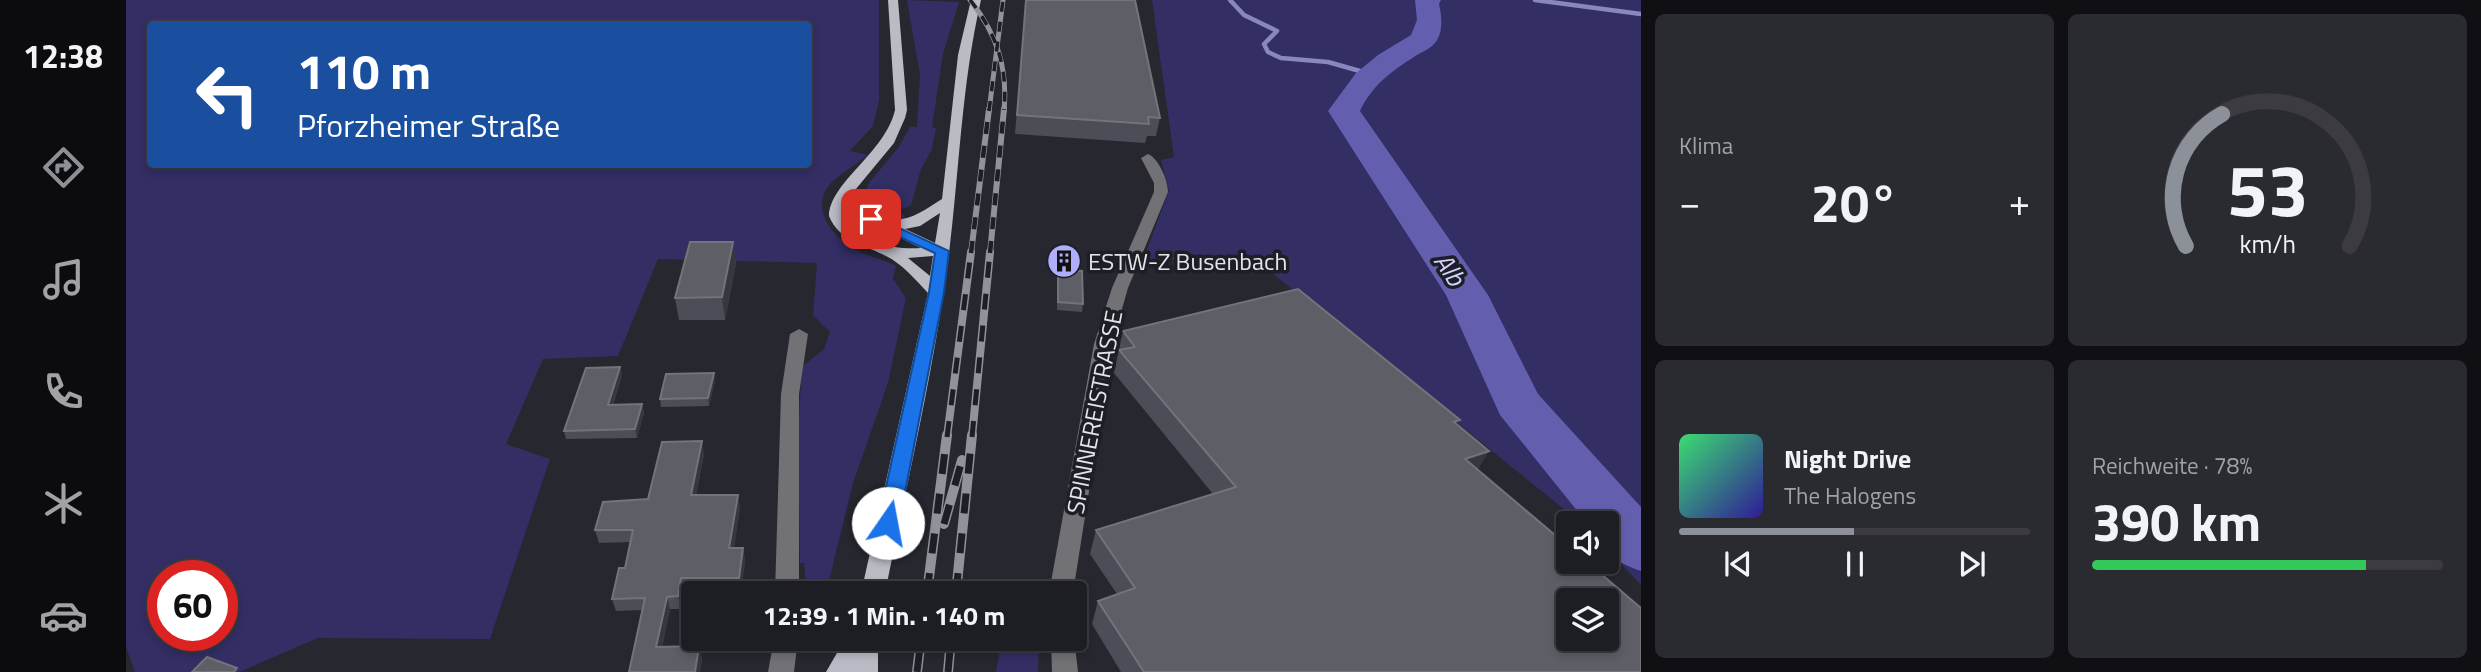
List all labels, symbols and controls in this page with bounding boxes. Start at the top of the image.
text: 12:38 [23,32,103,80]
text: 110 m [297,33,431,108]
icon: left [182,49,273,140]
text: Pforzheimer Straße [297,101,560,149]
text: Klima [1679,128,1733,163]
text: 53 [2227,134,2308,244]
icon: directions [39,143,88,192]
text: 20° [1811,163,1898,242]
text: − [1679,173,1700,231]
text: + [2009,173,2030,231]
pin [841,189,901,249]
icon: arrive [852,200,890,238]
text: km/h [2239,225,2296,263]
building icon: ESTW-Z Busenbach [1045,242,1083,280]
place label: ESTW-Z Busenbach [1088,243,1287,279]
water label: Alb [1425,244,1476,294]
icon: music [39,255,88,304]
street label: SPINNEREISTRASSE [1057,307,1131,517]
icon: phone [39,367,88,416]
text: Night Drive [1784,439,1911,478]
text: Reichweite · 78% [2092,448,2252,483]
text: The Halogens [1784,478,1916,513]
icon: climate [39,479,88,528]
text: 390 km [2092,482,2261,561]
position arrow [851,486,925,560]
map controls [1556,511,1619,651]
button: sound [1556,511,1619,574]
icon: previous [1719,545,1757,583]
icon: pause [1836,545,1874,583]
icon: next [1953,545,1991,583]
speed limit sign: 60 [147,560,238,651]
button: layers [1556,588,1619,651]
icon: car [39,591,88,640]
text: 12:39 · 1 Min. · 140 m [763,596,1005,635]

